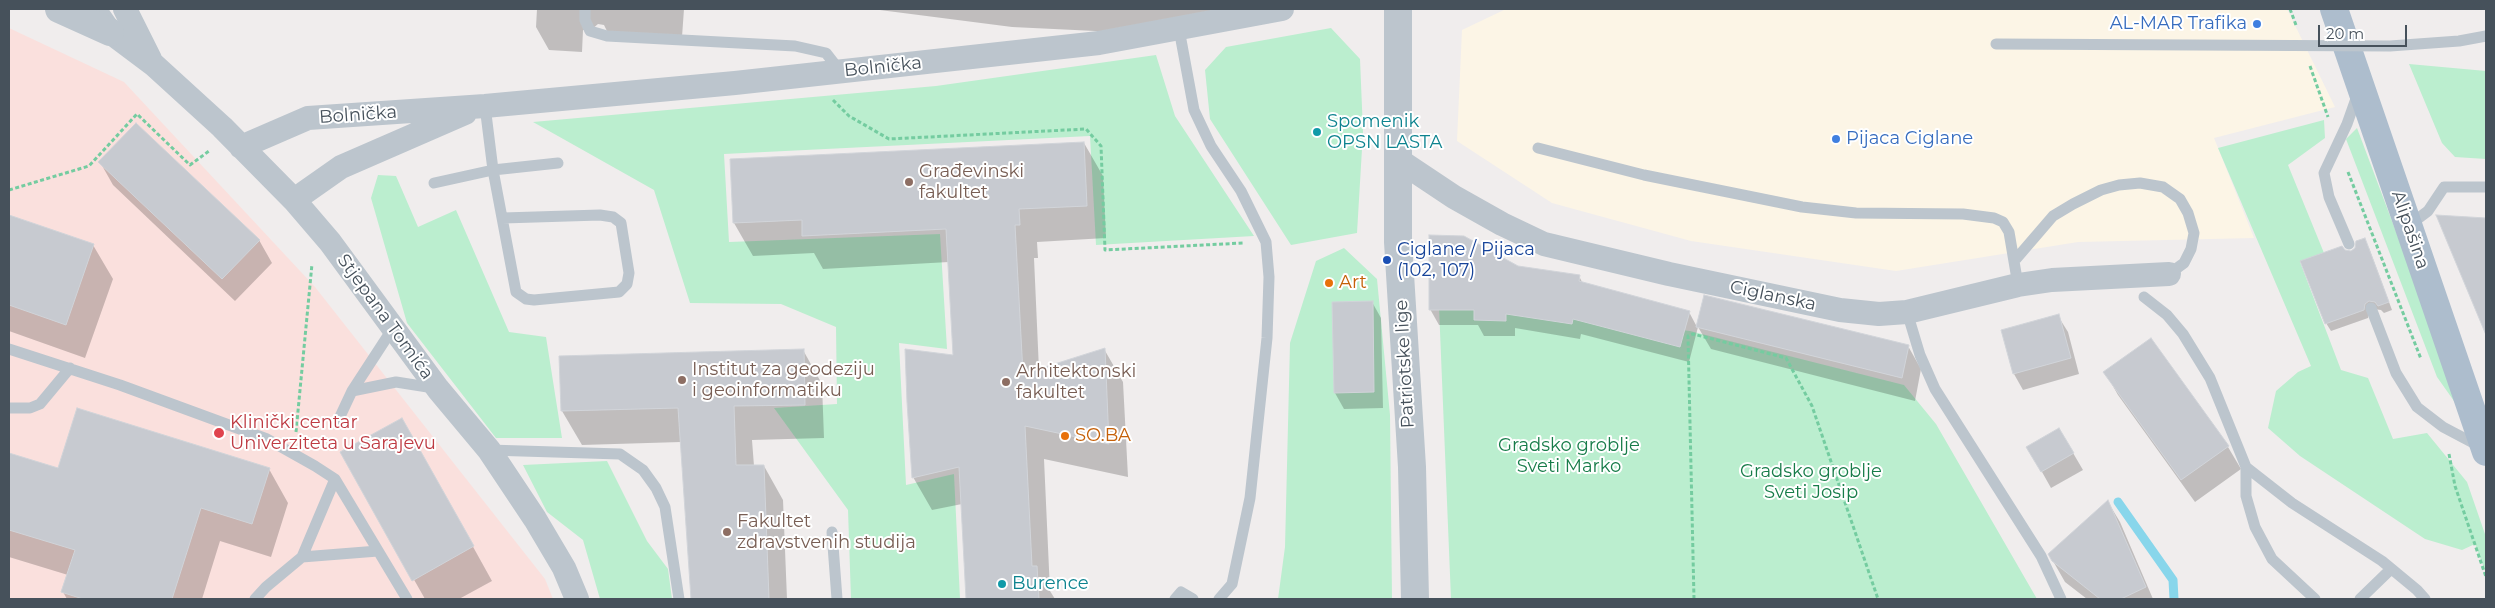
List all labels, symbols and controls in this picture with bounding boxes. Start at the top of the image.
place label: AL-MAR Trafika [2110,13,2247,35]
scale bar [2320,15,2409,47]
marker: AL-MAR Trafika [2251,18,2263,30]
text: 20 m [2326,24,2364,43]
street label: Bolnička [843,52,923,82]
street label: Bolnička [318,102,398,128]
place label: Spomenik OPSN LASTA [1327,111,1442,154]
marker: Spomenik OPSN LASTA [1311,126,1323,138]
place label: Pijaca Ciglane [1846,128,1973,150]
marker: Pijaca Ciglane [1830,133,1842,145]
place label: Građevinski fakultet [919,161,1024,203]
marker: Građevinski fakultet [903,176,915,188]
street label: Alipašina [2386,188,2434,272]
place label: Ciglane / Pijaca (102, 107) [1397,239,1535,282]
street label: Stjepana Tomića [332,250,438,384]
marker: Ciglane / Pijaca (102, 107) [1381,254,1393,266]
place label: Art [1339,272,1367,294]
street label: Ciglanska [1728,276,1818,316]
marker: Art [1323,277,1335,289]
street label: Patriotske lige [1391,299,1419,429]
place label: Institut za geodeziju i geoinformatiku [692,359,875,402]
place label: Arhitektonski fakultet [1016,361,1136,404]
marker: Institut za geodeziju i geoinformatiku [676,374,688,386]
marker: Arhitektonski fakultet [1000,376,1012,388]
place label: Klinički centar Univerziteta u Sarajevu [230,412,436,454]
place label: SO.BA [1075,425,1131,447]
marker: Klinički centar Univerziteta u Sarajevu [212,426,226,440]
marker: SO.BA [1059,430,1071,442]
park label: Gradsko groblje Sveti Marko [1498,435,1640,478]
park label: Gradsko groblje Sveti Josip [1740,461,1882,504]
place label: Fakultet zdravstvenih studija [737,511,916,554]
marker: Fakultet zdravstvenih studija [721,526,733,538]
place label: Burence [1012,573,1089,595]
marker: Burence [996,578,1008,590]

